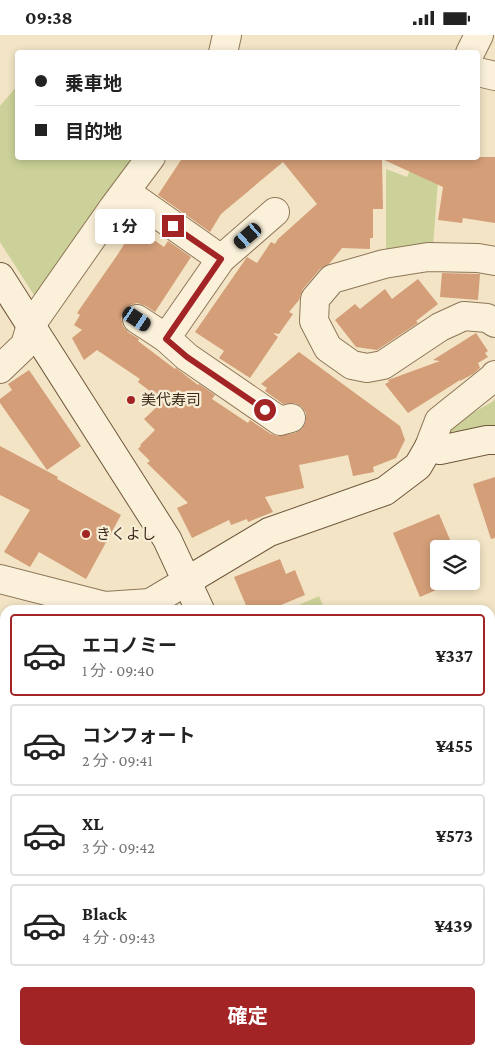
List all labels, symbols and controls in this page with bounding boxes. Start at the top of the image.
text: 09:38 [25,7,73,28]
text: 乗車地 [65,73,122,94]
text: 目的地 [65,121,122,142]
callout: 1 分 [96,209,156,243]
route end [162,215,184,237]
text: 1 分 [112,218,138,235]
car [231,220,264,252]
car [120,304,153,334]
place label: 美代寿司 [141,391,201,408]
marker: 美代寿司 [125,394,137,406]
route start [254,399,276,421]
place label: きくよし [96,526,156,542]
marker: きくよし [80,528,92,540]
map controls [430,540,480,590]
button: layers [430,540,480,590]
icon: car [22,633,67,678]
text: エコノミー [82,635,177,656]
text: ¥337 [435,645,473,666]
text: 1 分 · 09:40 [82,662,154,679]
icon: car [22,723,67,768]
text: コンフォート [82,725,195,746]
text: ¥455 [435,735,473,756]
text: 2 分 · 09:41 [82,752,153,769]
icon: car [22,813,67,858]
text: XL [82,813,104,834]
text: ¥573 [436,825,473,846]
text: 3 分 · 09:42 [82,839,155,856]
icon: car [22,903,67,948]
text: Black [82,903,127,924]
text: ¥439 [434,915,473,936]
text: 4 分 · 09:43 [82,929,155,946]
button: 確定 [20,987,475,1045]

